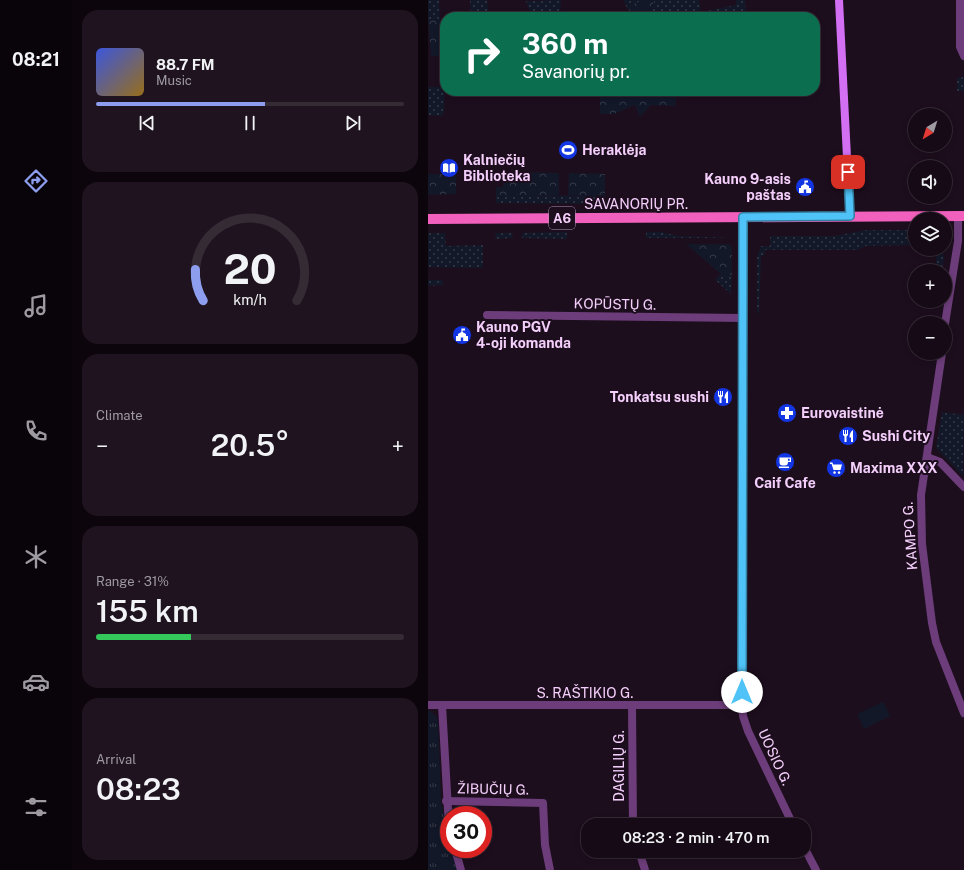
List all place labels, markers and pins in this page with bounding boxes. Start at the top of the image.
sports icon: Heraklėja [557,139,579,161]
place label: Heraklėja [582,142,647,158]
place label: Kalniečių Biblioteka [463,152,531,184]
pin [831,155,865,189]
library icon: Kalniečių Biblioteka [438,157,460,179]
place label: Kauno 9-asis paštas [704,171,791,203]
public building icon: Kauno 9-asis paštas [794,176,816,198]
place label: Kauno PGV 4-oji komanda [476,319,571,351]
public building icon: Kauno PGV 4-oji komanda [451,324,473,346]
restaurant icon: Tonkatsu sushi [712,386,734,408]
place label: Tonkatsu sushi [610,389,709,405]
pharmacy icon: Eurovaistinė [776,402,798,424]
place label: Eurovaistinė [801,405,884,421]
restaurant icon: Sushi City [837,425,859,447]
place label: Sushi City [862,428,930,444]
cafe icon: Caif Cafe [774,451,796,473]
supermarket icon: Maxima XXX [825,457,847,479]
place label: Maxima XXX [850,460,937,476]
place label: Caif Cafe [754,475,816,491]

